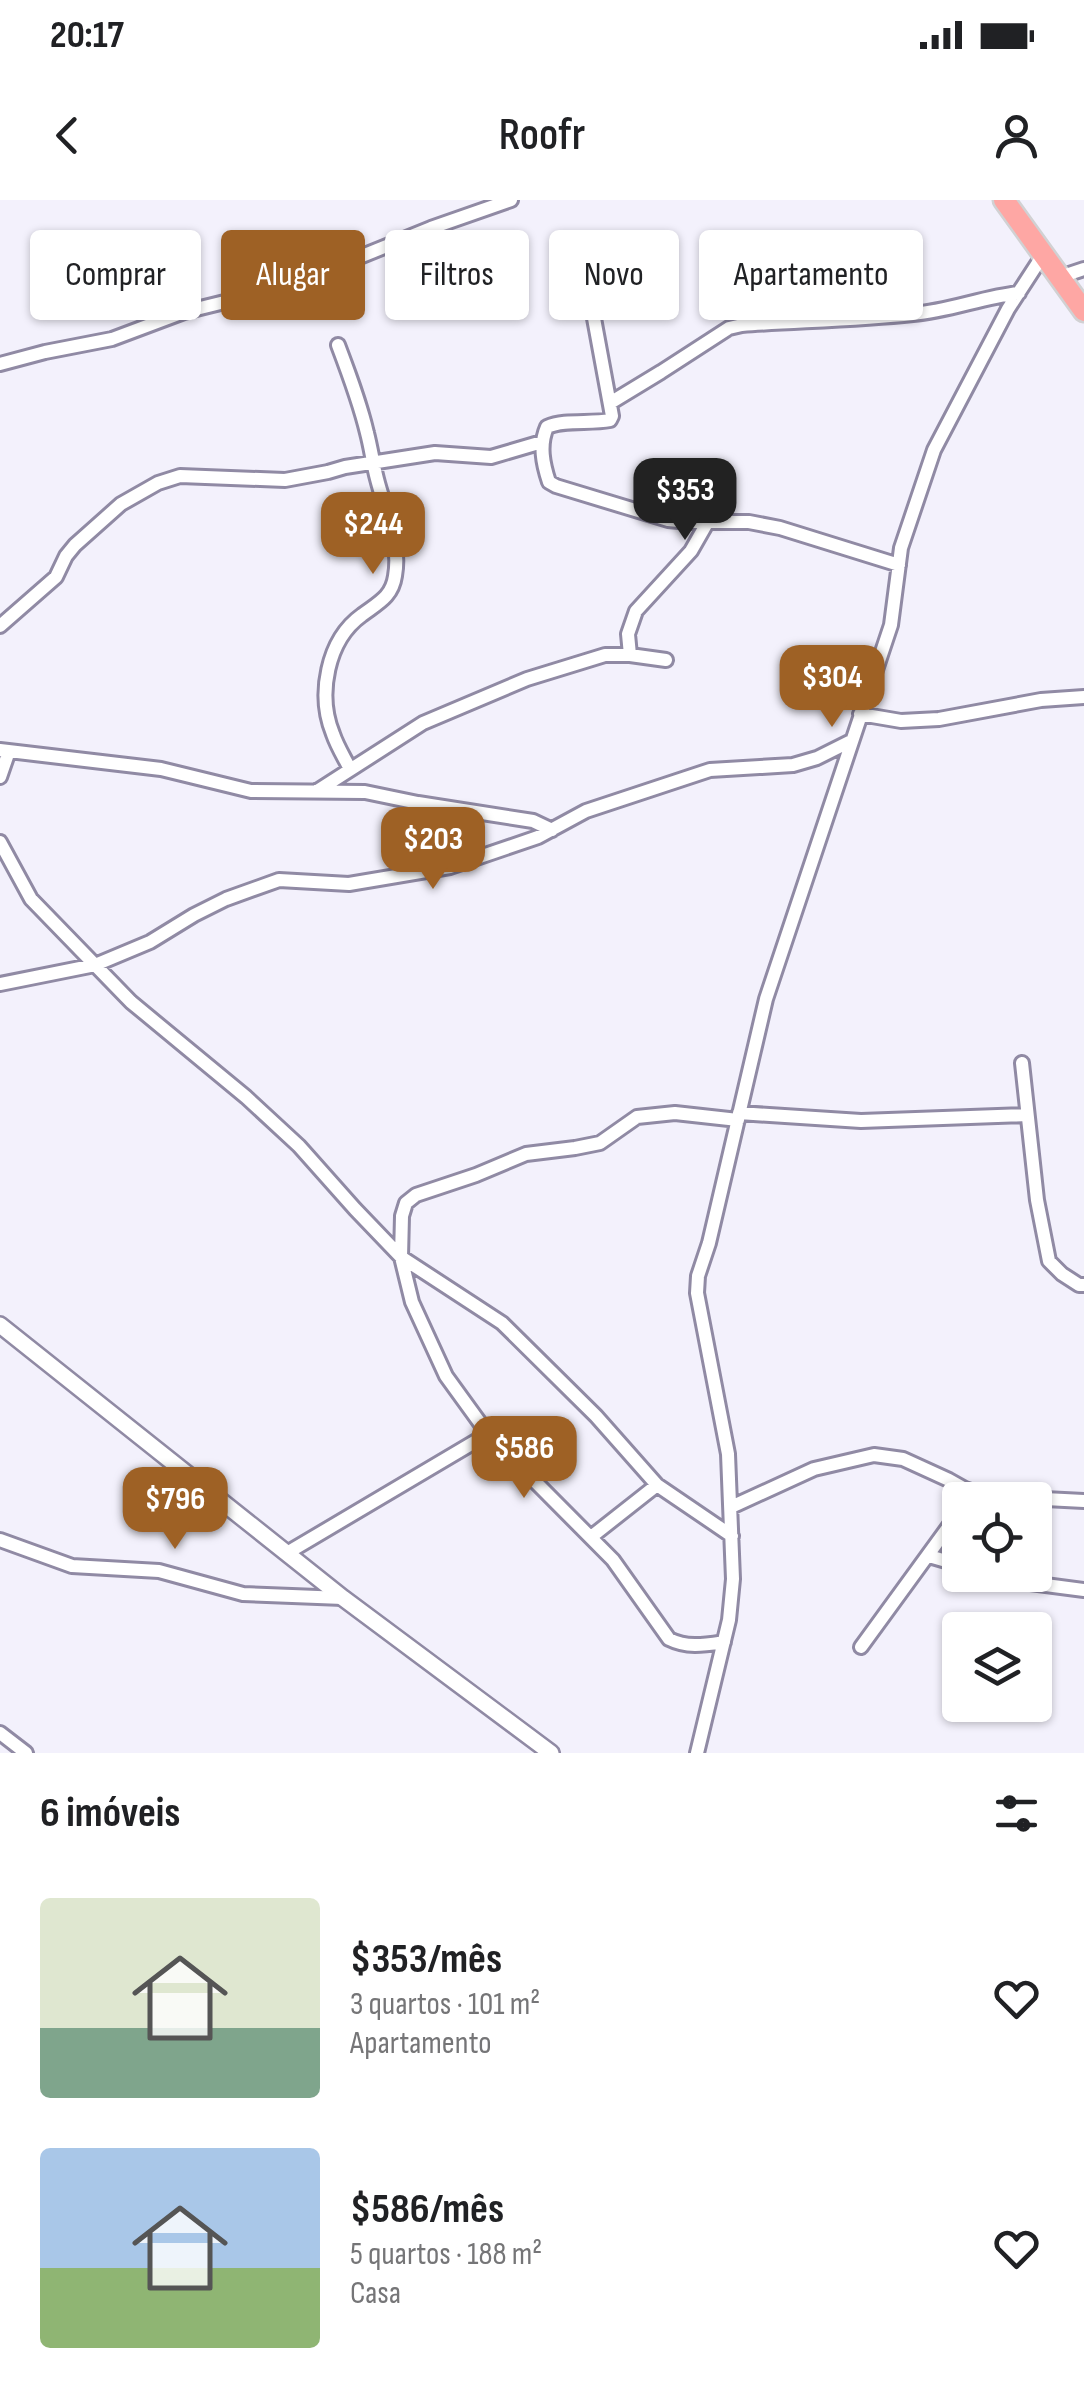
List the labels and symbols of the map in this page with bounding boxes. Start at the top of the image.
pin: $353 [626,458,744,543]
pin: $244 [314,492,432,577]
pin: $304 [773,645,891,730]
pin: $203 [374,807,492,892]
pin: $586 [465,1416,583,1501]
pin: $796 [116,1467,234,1552]

